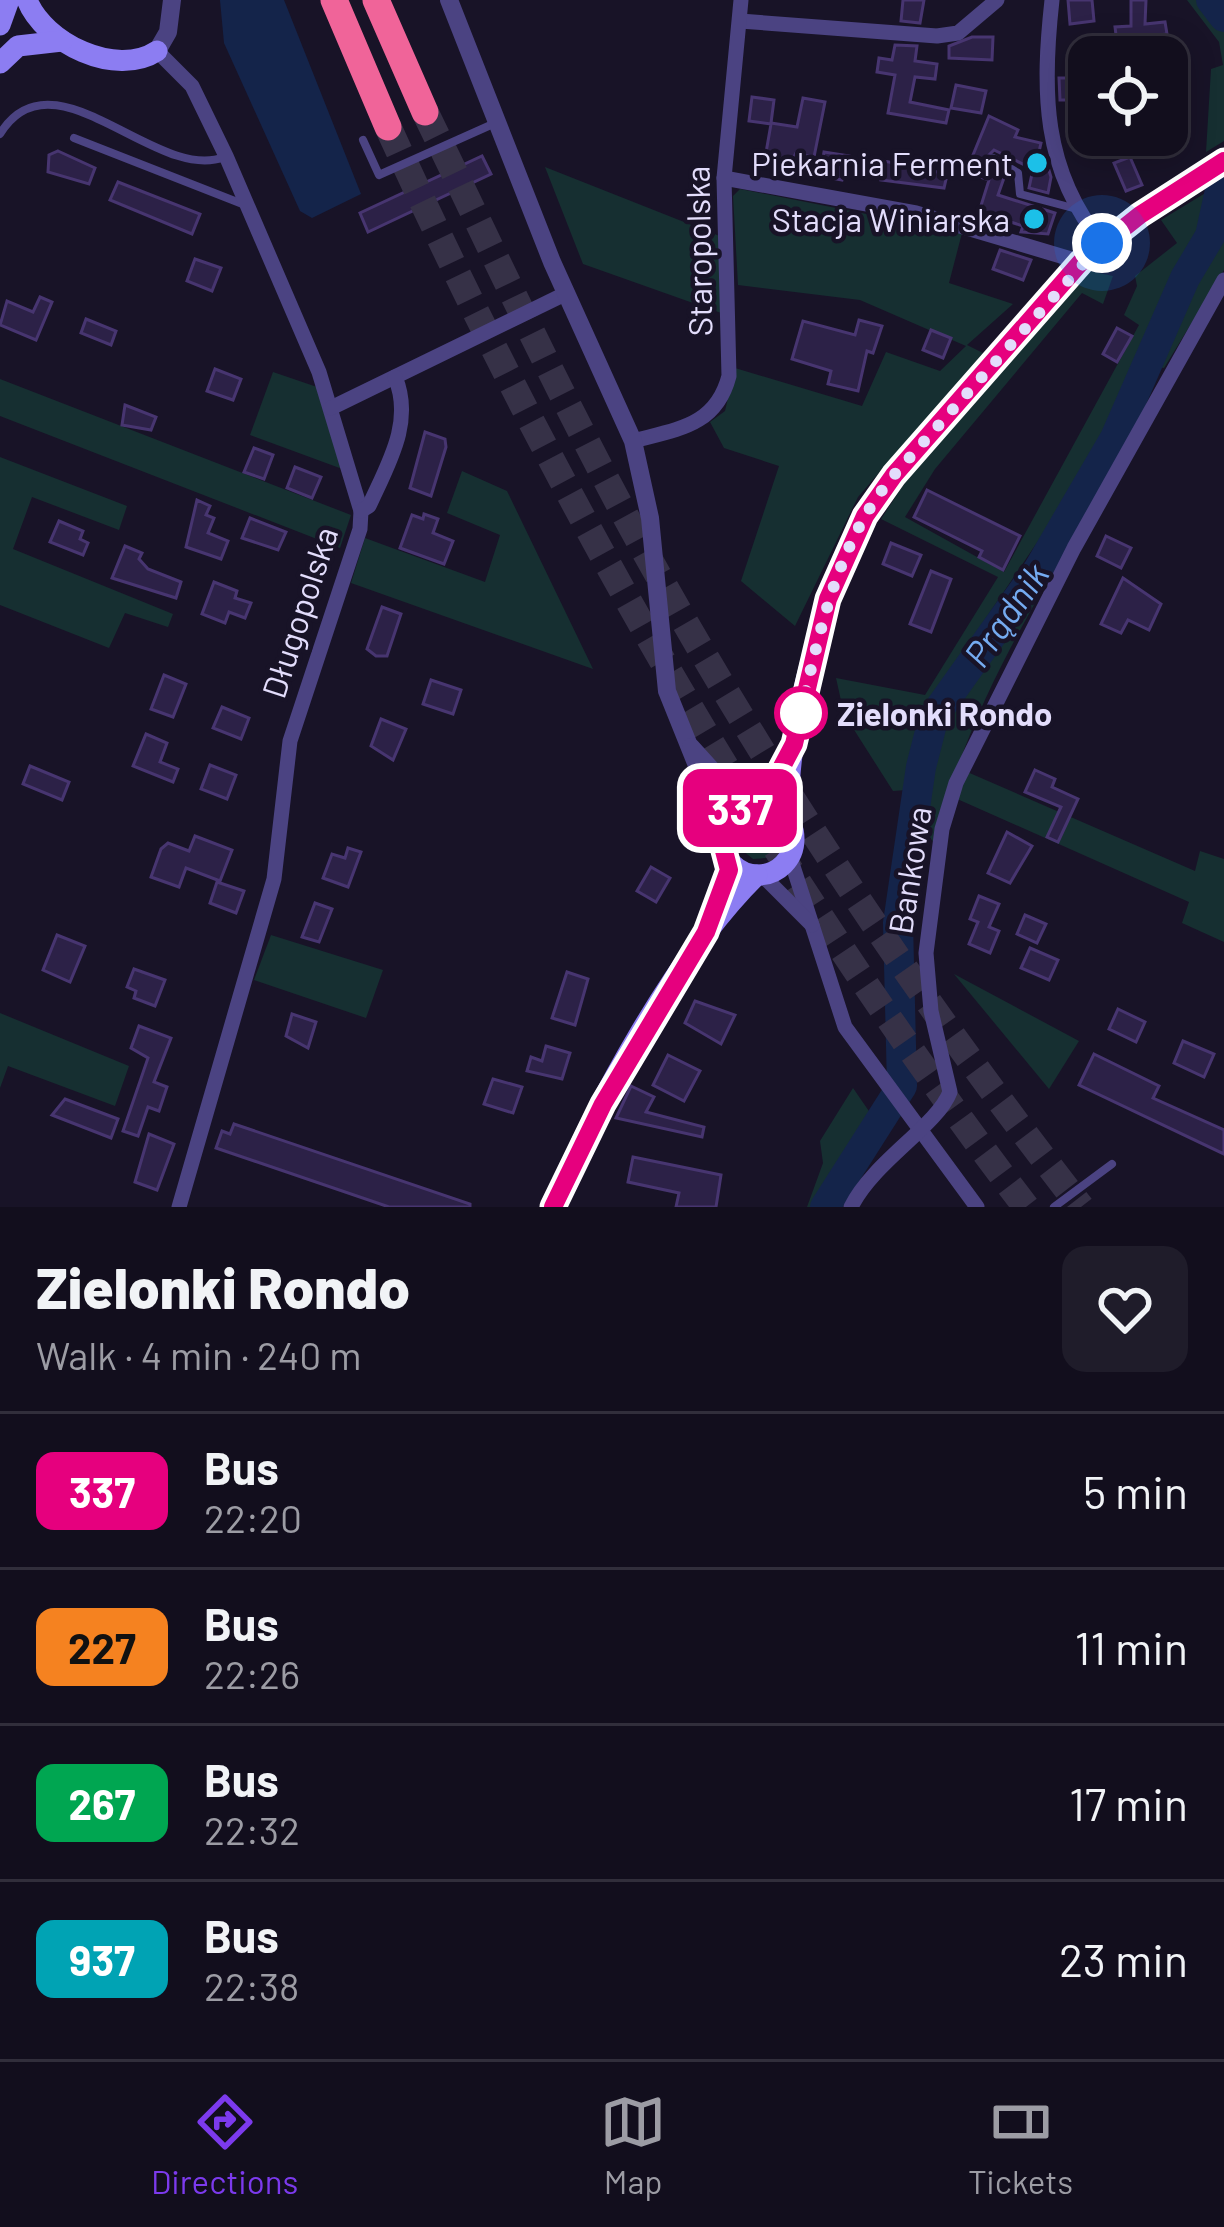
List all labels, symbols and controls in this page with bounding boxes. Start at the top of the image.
map controls [1068,36,1188,156]
button: locate [1068,36,1188,156]
place label: Piekarnia Ferment [751,143,1013,183]
marker: Piekarnia Ferment [1024,150,1050,176]
street label: Staropolska [677,165,719,337]
place label: Stacja Winiarska [772,199,1010,239]
marker: Stacja Winiarska [1021,206,1047,232]
your location [1072,213,1132,273]
street label: Długopolska [253,521,345,703]
water label: Prądnik [954,553,1057,674]
marker: Zielonki Rondo [776,688,826,738]
place label: Zielonki Rondo [837,693,1052,733]
line badge: 337 [671,769,809,847]
text: 337 [707,783,773,833]
street label: Bankowa [879,803,939,937]
button: heart [1062,1246,1188,1372]
text: Zielonki Rondo [36,1252,410,1320]
text: Walk · 4 min · 240 m [36,1331,361,1378]
text: Bus [204,1440,279,1494]
text: 5 min [1083,1464,1188,1518]
text: 337 [69,1466,135,1516]
text: 22:20 [204,1494,302,1541]
text: Bus [204,1596,279,1650]
text: 11 min [1074,1620,1188,1674]
text: 227 [68,1622,136,1672]
text: 22:26 [204,1650,300,1697]
text: Bus [204,1752,279,1806]
text: 17 min [1069,1776,1188,1830]
text: 267 [69,1778,135,1828]
text: 22:32 [204,1806,300,1853]
text: Bus [204,1908,279,1962]
text: 23 min [1059,1932,1188,1986]
text: 937 [69,1934,135,1984]
text: 22:38 [204,1962,299,2009]
tab: Directions [151,2089,298,2201]
tab: Map [600,2089,666,2201]
tab: Tickets [968,2089,1073,2201]

